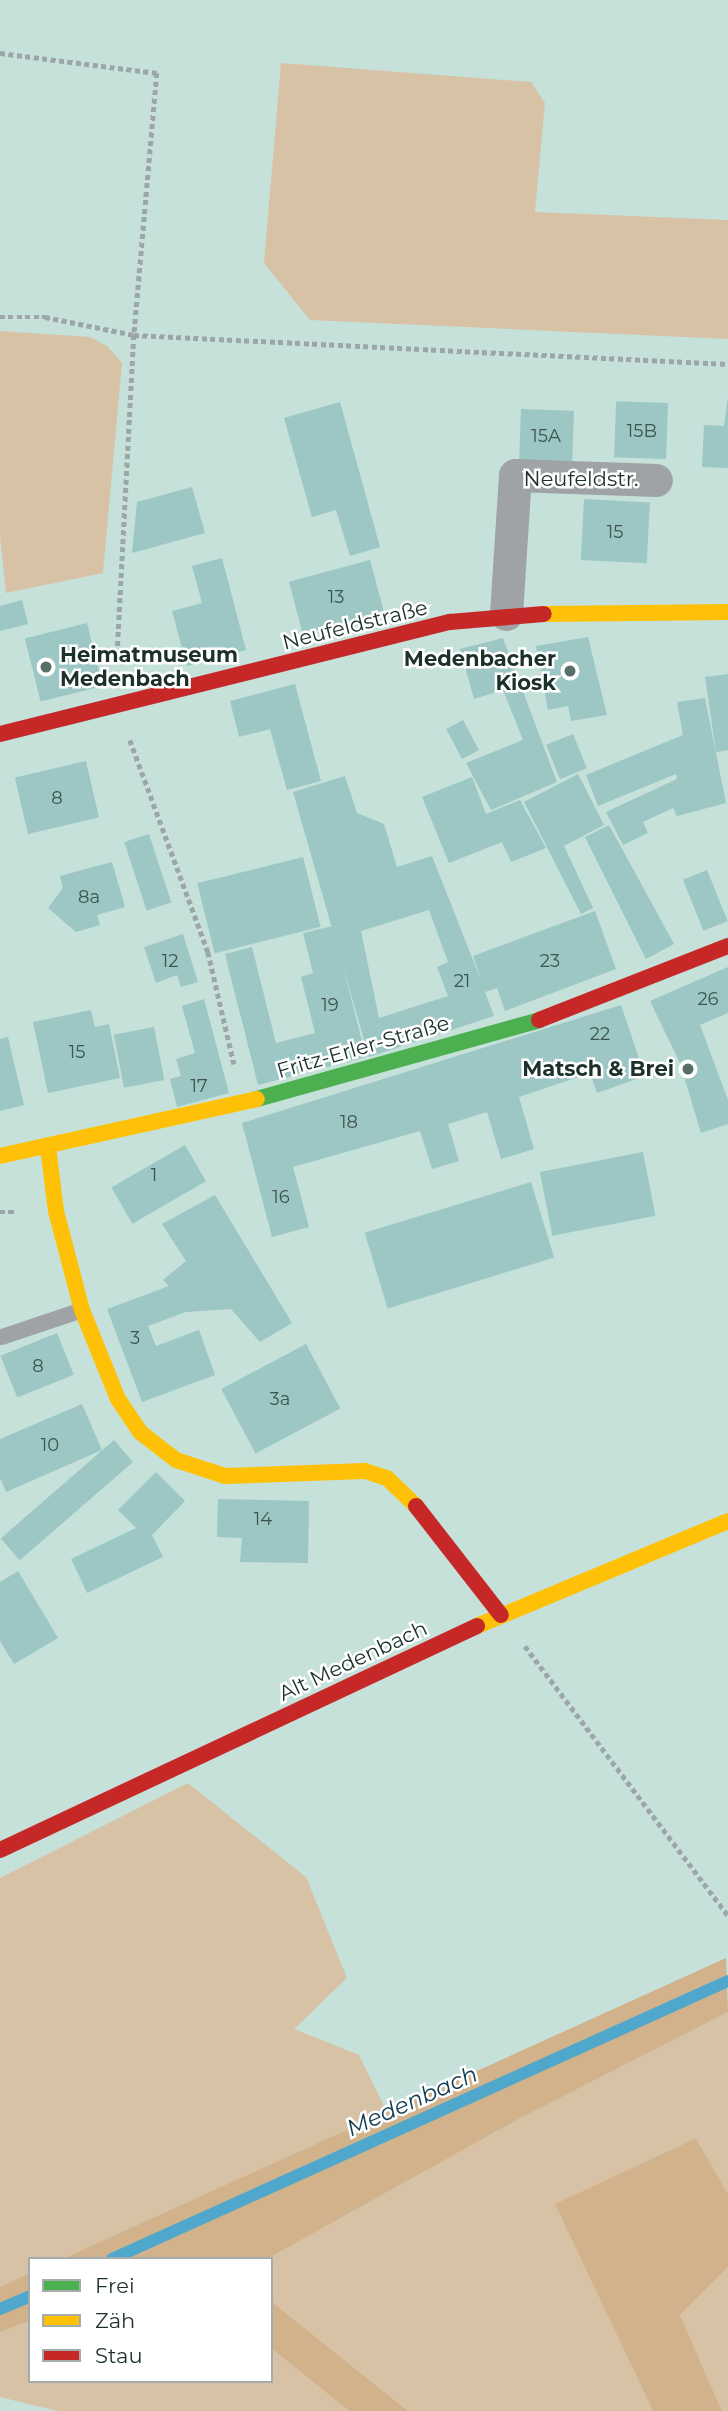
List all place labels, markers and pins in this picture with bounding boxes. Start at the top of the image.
place label: Heimatmuseum Medenbach [60,642,238,692]
place label: Medenbacher Kiosk [404,646,556,696]
marker: Heimatmuseum Medenbach [38,659,54,675]
marker: Medenbacher Kiosk [562,663,578,679]
place label: Matsch & Brei [522,1056,674,1082]
marker: Matsch & Brei [680,1061,696,1077]

